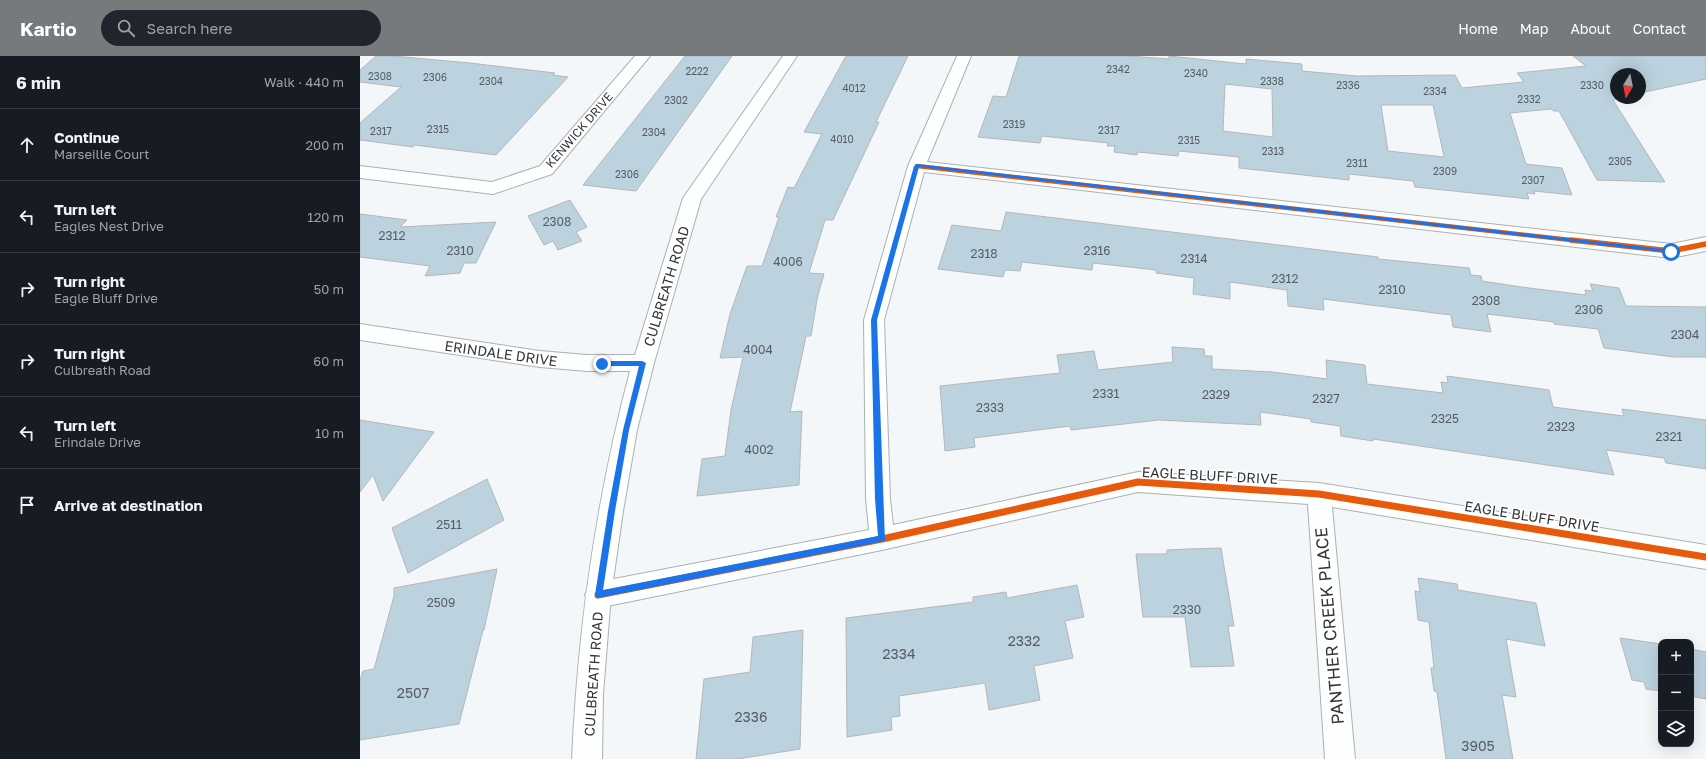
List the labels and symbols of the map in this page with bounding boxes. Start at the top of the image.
house number: 2342 [1106,63,1130,75]
house number: 2222 [685,65,709,77]
house number: 2340 [1184,67,1208,79]
north arrow [1610,68,1646,104]
house number: 2308 [368,70,392,82]
house number: 2306 [423,71,447,83]
house number: 2304 [479,75,503,87]
house number: 2338 [1260,75,1284,87]
house number: 2336 [1336,79,1360,91]
house number: 2330 [1580,79,1604,91]
house number: 4012 [843,82,866,94]
house number: 2334 [1423,85,1447,97]
street label: KENWICK DRIVE [542,89,616,171]
house number: 2332 [1517,93,1541,105]
house number: 2302 [664,94,688,106]
house number: 2319 [1003,118,1025,130]
house number: 2315 [427,123,449,135]
house number: 2317 [1098,124,1120,136]
house number: 2317 [370,125,392,137]
house number: 2304 [642,126,666,138]
house number: 4010 [830,133,854,145]
house number: 2315 [1178,134,1200,146]
house number: 2313 [1262,145,1284,157]
house number: 2305 [1608,155,1632,167]
house number: 2311 [1346,157,1368,169]
house number: 2309 [1433,165,1457,177]
house number: 2306 [615,168,639,180]
house number: 2307 [1521,174,1545,186]
house number: 2308 [543,214,571,229]
street label: CULBREATH ROAD [640,224,692,348]
house number: 2312 [379,228,405,243]
house number: 2310 [446,243,474,258]
house number: 2316 [1083,243,1111,258]
route start [1662,243,1680,261]
house number: 2318 [970,246,998,261]
house number: 2314 [1180,251,1208,266]
house number: 4006 [773,254,803,269]
house number: 2312 [1272,271,1298,286]
house number: 2310 [1378,282,1406,297]
house number: 2308 [1472,293,1500,308]
house number: 2306 [1575,302,1603,317]
house number: 2304 [1671,327,1699,342]
street label: ERINDALE DRIVE [444,337,558,369]
house number: 4004 [743,342,773,357]
route end [593,355,611,373]
house number: 2331 [1093,386,1120,401]
house number: 2329 [1202,387,1230,402]
house number: 2327 [1312,391,1340,406]
house number: 2333 [976,400,1004,415]
house number: 2325 [1431,411,1459,426]
house number: 2323 [1547,419,1575,434]
house number: 2321 [1656,429,1683,444]
house number: 4002 [744,442,774,457]
street label: EAGLE BLUFF DRIVE [1141,463,1279,487]
street label: EAGLE BLUFF DRIVE [1463,497,1601,535]
house number: 2511 [436,517,462,532]
street label: PANTHER CREEK PLACE [1310,527,1348,725]
house number: 2509 [427,595,455,610]
house number: 2330 [1173,602,1201,617]
street label: CULBREATH ROAD [580,611,606,737]
house number: 2332 [1008,632,1040,649]
house number: 2334 [882,645,916,662]
house number: 2507 [397,684,429,701]
house number: 2336 [735,708,767,725]
house number: 3905 [1461,737,1495,754]

